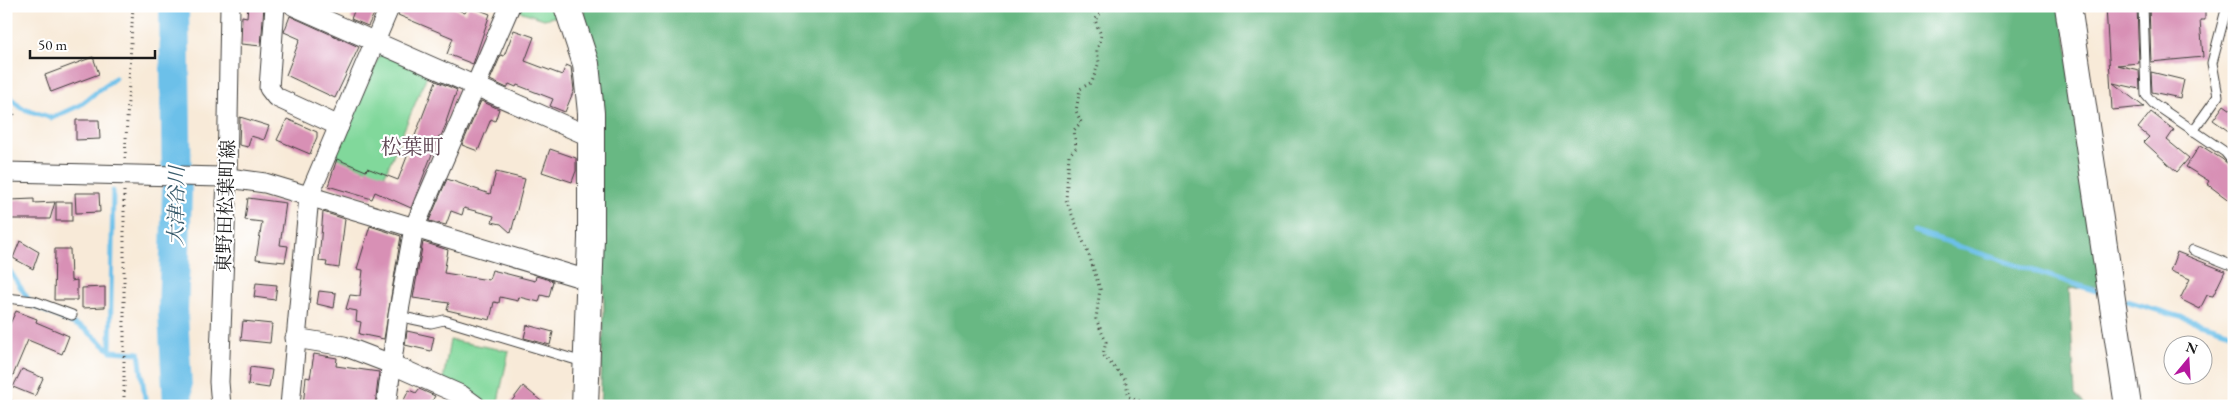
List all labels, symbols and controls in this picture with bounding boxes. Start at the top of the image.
scale bar [30,28,155,60]
text: 50 m [38,35,67,54]
district label: 松葉町 [381,133,444,160]
street label: 東野田松葉町線 [211,139,240,273]
water label: 大津谷川 [162,164,190,246]
north arrow [2162,334,2212,384]
text: N [2184,337,2201,358]

